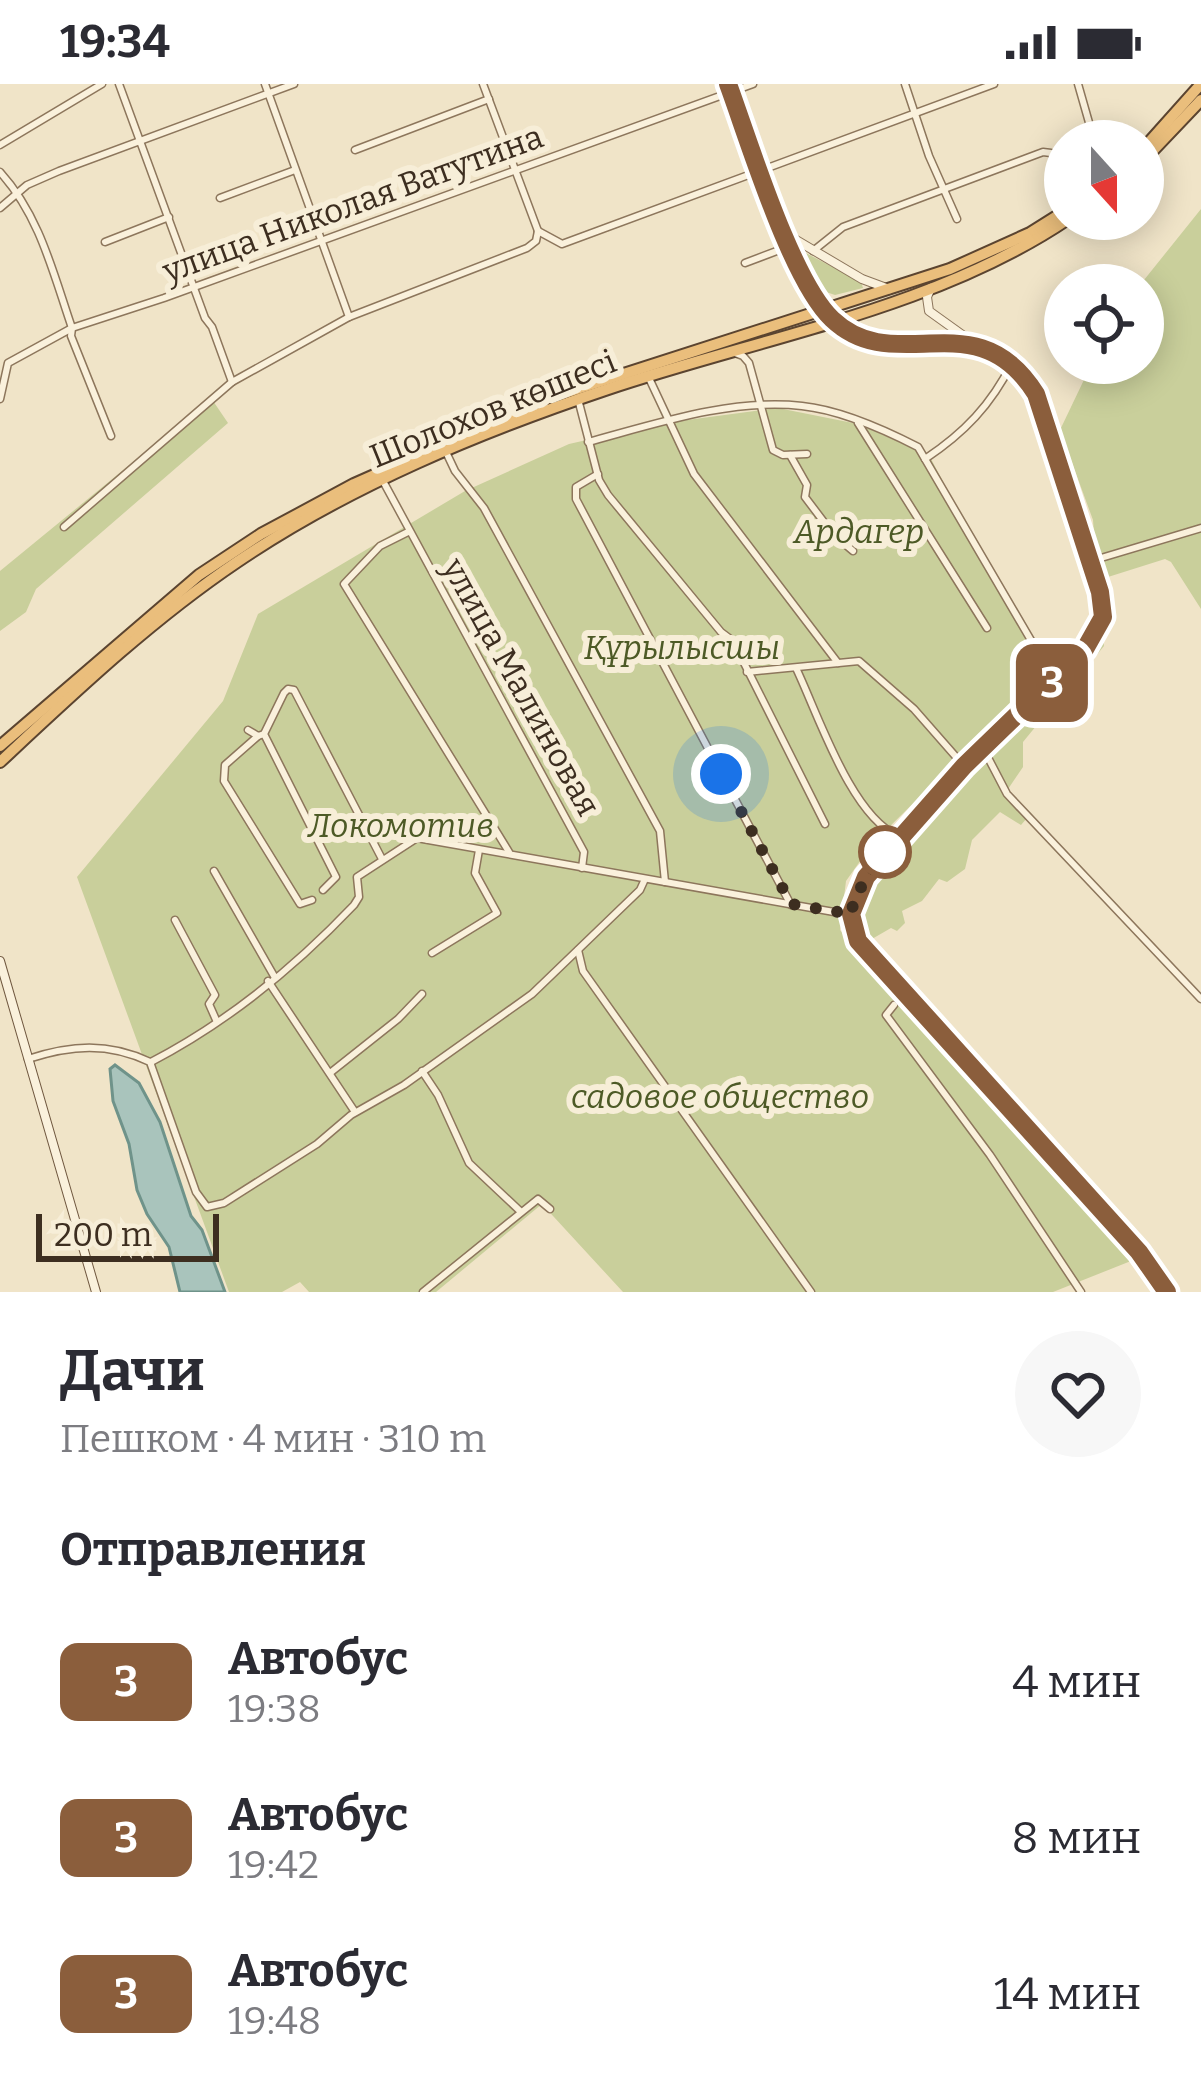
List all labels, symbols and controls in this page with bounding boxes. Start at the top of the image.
text: 19:34 [60,15,170,69]
street label: улица Николая Ватутина [156,116,549,292]
north arrow [1044,120,1164,240]
map controls [1044,120,1164,384]
button: locate [1044,264,1164,384]
street label: Шолохов көшесі [364,341,622,477]
park label: Ардагер [792,512,924,552]
street label: улица Малиновая [433,550,608,823]
park label: Құрылысшы [584,628,780,668]
line badge: 3 [1013,644,1091,722]
text: 3 [1040,658,1064,708]
your location [691,744,751,804]
park label: Локомотив [307,806,494,846]
unlabelled marker [860,827,910,877]
park label: садовое общество [571,1077,869,1117]
scale bar [36,1208,219,1261]
text: 200 m [54,1215,152,1255]
button: heart [1015,1331,1141,1457]
text: Дачи [60,1337,205,1405]
text: Пешком · 4 мин · 310 m [60,1416,486,1462]
text: Отправления [60,1523,366,1577]
text: Автобус [228,1632,408,1686]
text: 4 мин [1012,1655,1141,1709]
text: 3 [114,1657,138,1707]
text: 19:38 [228,1686,321,1732]
text: Автобус [228,1788,408,1842]
text: 8 мин [1012,1811,1141,1865]
text: 3 [114,1813,138,1863]
text: 19:42 [228,1842,319,1888]
text: Автобус [228,1944,408,1998]
text: 14 мин [994,1967,1141,2021]
text: 3 [114,1969,138,2019]
text: 19:48 [228,1998,321,2044]

